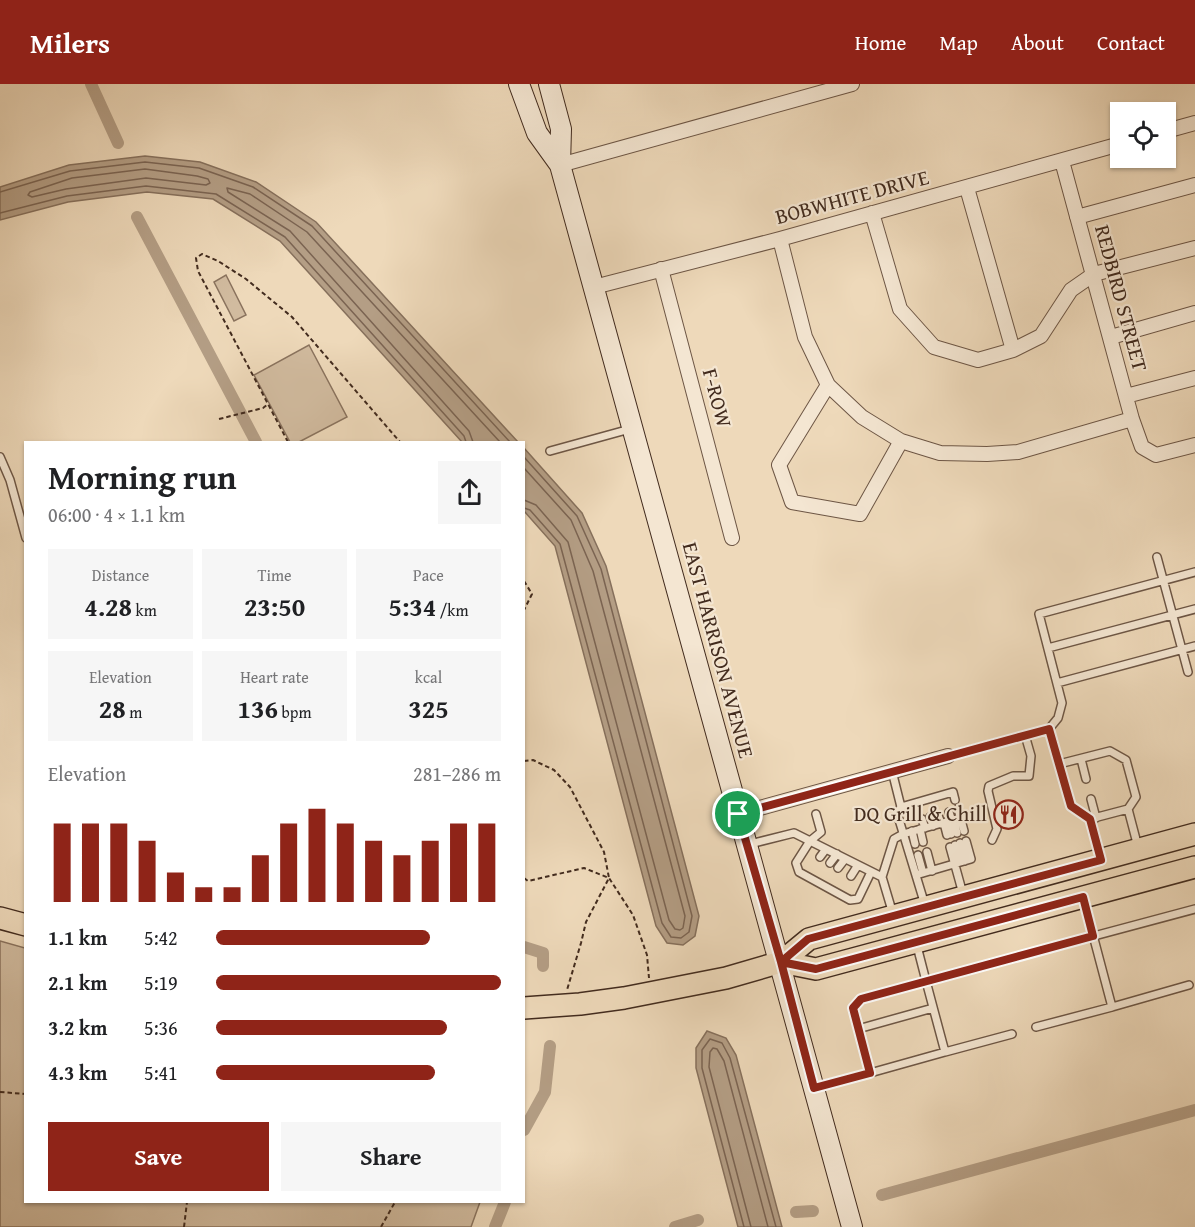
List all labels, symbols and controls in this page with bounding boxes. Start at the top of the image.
text: Milers [30,22,110,63]
text: Home [855,27,906,58]
text: Map [939,27,978,58]
text: About [1011,27,1064,58]
text: Contact [1097,27,1165,58]
map controls [1110,102,1176,168]
button: locate [1110,102,1176,168]
street label: BOBWHITE DRIVE [772,161,932,232]
street label: REDBIRD STREET [1087,221,1156,375]
street label: F-ROW [695,365,740,431]
text: Morning run [48,453,237,501]
button: share [438,461,501,524]
text: 06:00 · 4 × 1.1 km [48,500,185,529]
street label: EAST HARRISON AVENUE [675,538,762,762]
text: Distance [92,563,149,587]
text: Time [257,563,292,587]
text: Pace [413,563,444,587]
text: 4.28 [84,587,132,626]
text: 23:50 [244,587,305,626]
text: 5:34 [388,587,436,626]
text: km [132,598,157,622]
text: /km [436,598,469,622]
text: Elevation [89,665,152,689]
text: Heart rate [240,665,309,689]
text: kcal [415,665,442,689]
text: 28 [99,689,126,728]
text: 136 [238,689,278,728]
text: 325 [408,689,449,728]
text: m [126,700,142,724]
text: bpm [278,700,311,724]
text: Elevation [48,759,126,788]
text: 281–286 m [413,759,501,788]
pin [712,788,763,839]
icon: arrive [721,797,754,830]
place label: DQ Grill & Chill [854,798,987,829]
restaurant icon: DQ Grill & Chill [992,798,1024,830]
text: 1.1 km [48,923,107,952]
text: 5:42 [144,923,178,952]
text: 2.1 km [48,968,107,997]
text: 5:19 [144,968,178,997]
text: 3.2 km [48,1013,107,1042]
text: 5:36 [144,1013,178,1042]
text: 4.3 km [48,1058,107,1087]
text: 5:41 [144,1058,178,1087]
button: Save [48,1122,269,1191]
button: Share [281,1122,501,1191]

